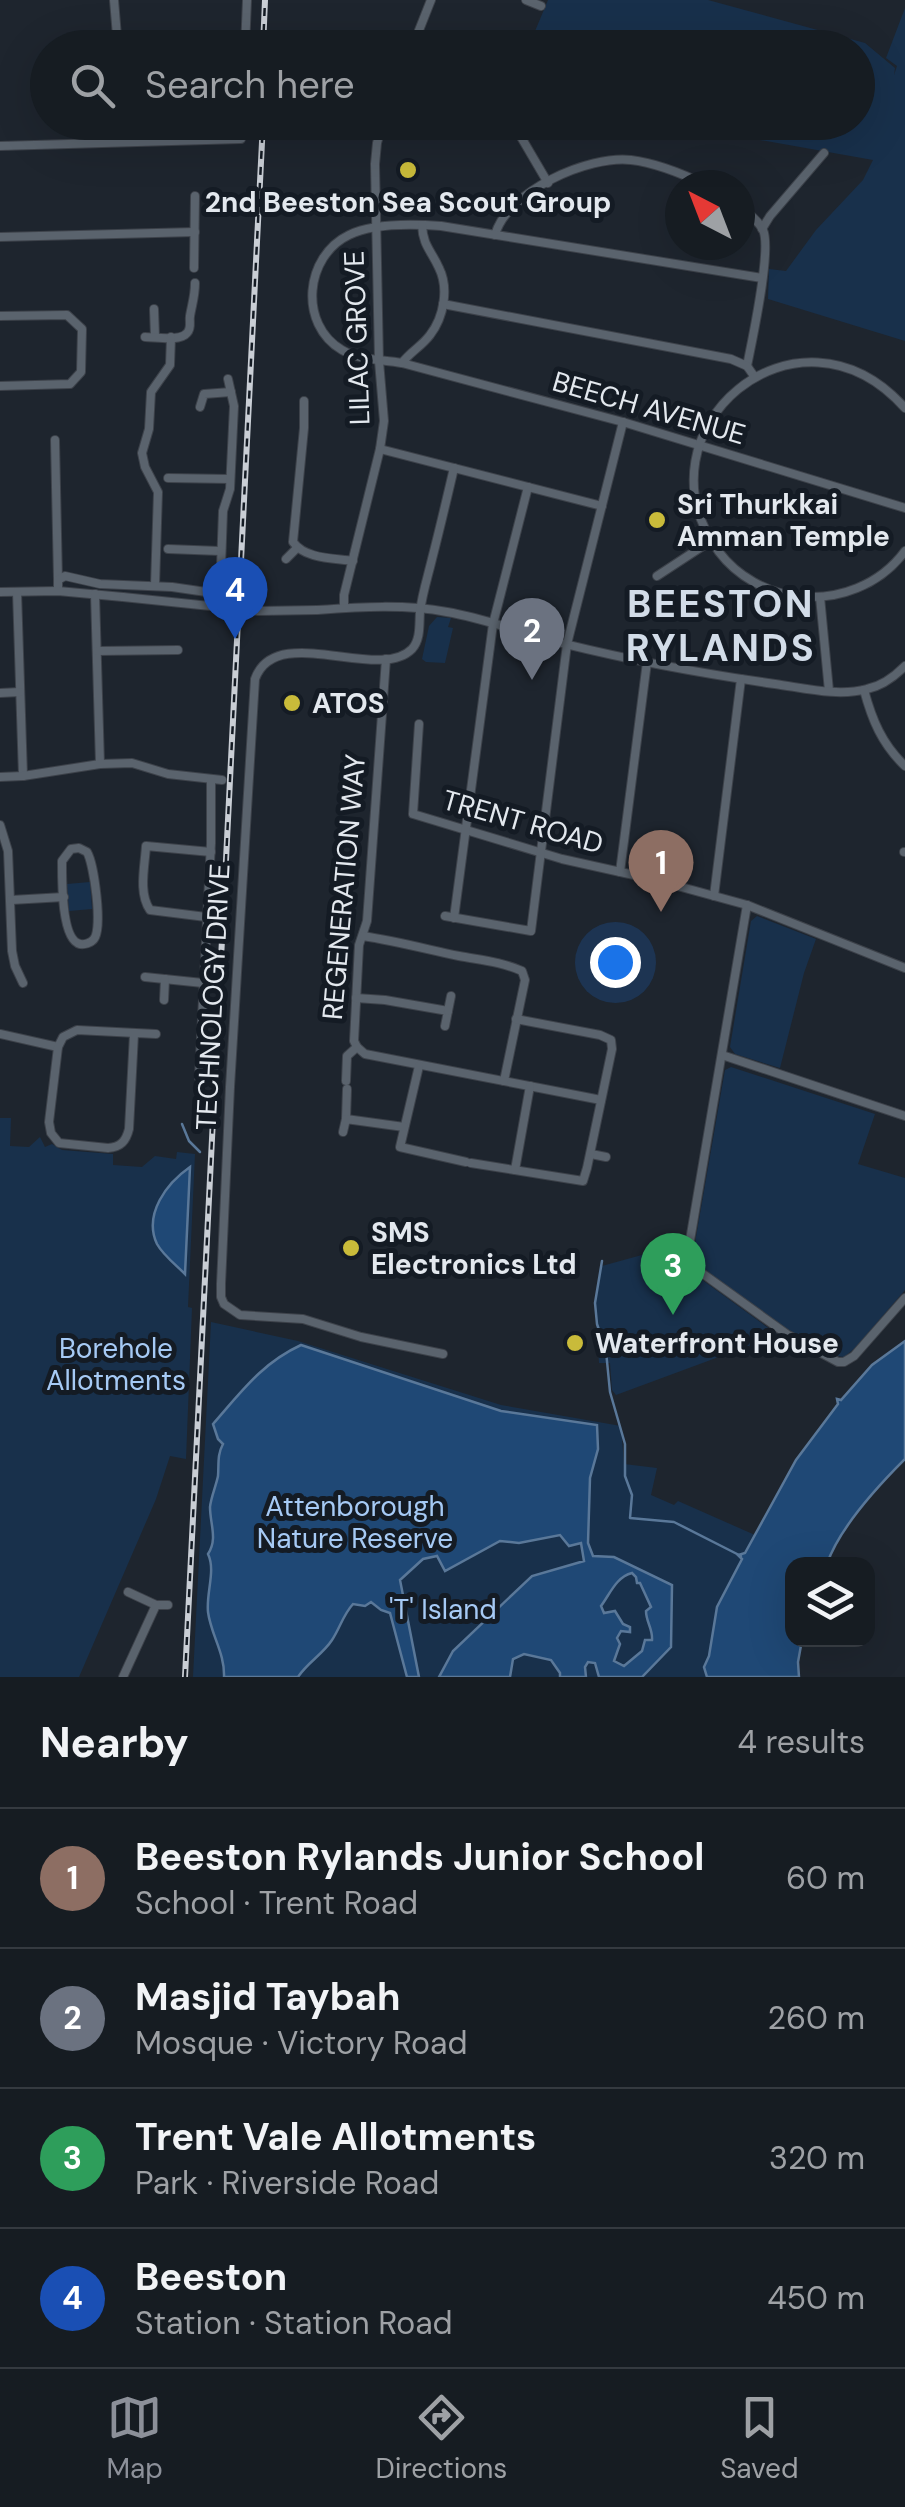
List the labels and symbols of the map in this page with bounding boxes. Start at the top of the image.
marker: 2nd Beeston Sea Scout Group [397,159,419,181]
north arrow [665,170,755,260]
place label: 2nd Beeston Sea Scout Group [205,184,611,221]
street label: LILAC GROVE [335,250,379,426]
street label: BEECH AVENUE [548,363,750,453]
place label: Sri Thurkkai Amman Temple [677,486,890,555]
marker: Sri Thurkkai Amman Temple [646,509,668,531]
pin: 4 [202,556,268,639]
district label: BEESTON RYLANDS [626,579,816,673]
pin: 2 [500,598,564,680]
place label: ATOS [312,685,385,722]
marker: ATOS [281,692,303,714]
street label: REGENERATION WAY [314,753,374,1021]
street label: TRENT ROAD [438,781,608,863]
pin: 1 [628,830,694,912]
street label: TECHNOLOGY DRIVE [188,863,238,1131]
your location [590,937,641,988]
place label: SMS Electronics Ltd [371,1214,577,1283]
pin: 3 [640,1232,706,1315]
marker: SMS Electronics Ltd [340,1237,362,1259]
place label: Waterfront House [595,1325,839,1362]
park label: Borehole Allotments [46,1330,186,1399]
marker: Waterfront House [564,1332,586,1354]
park label: Attenborough Nature Reserve [257,1488,453,1557]
park label: 'T' Island [389,1591,497,1628]

